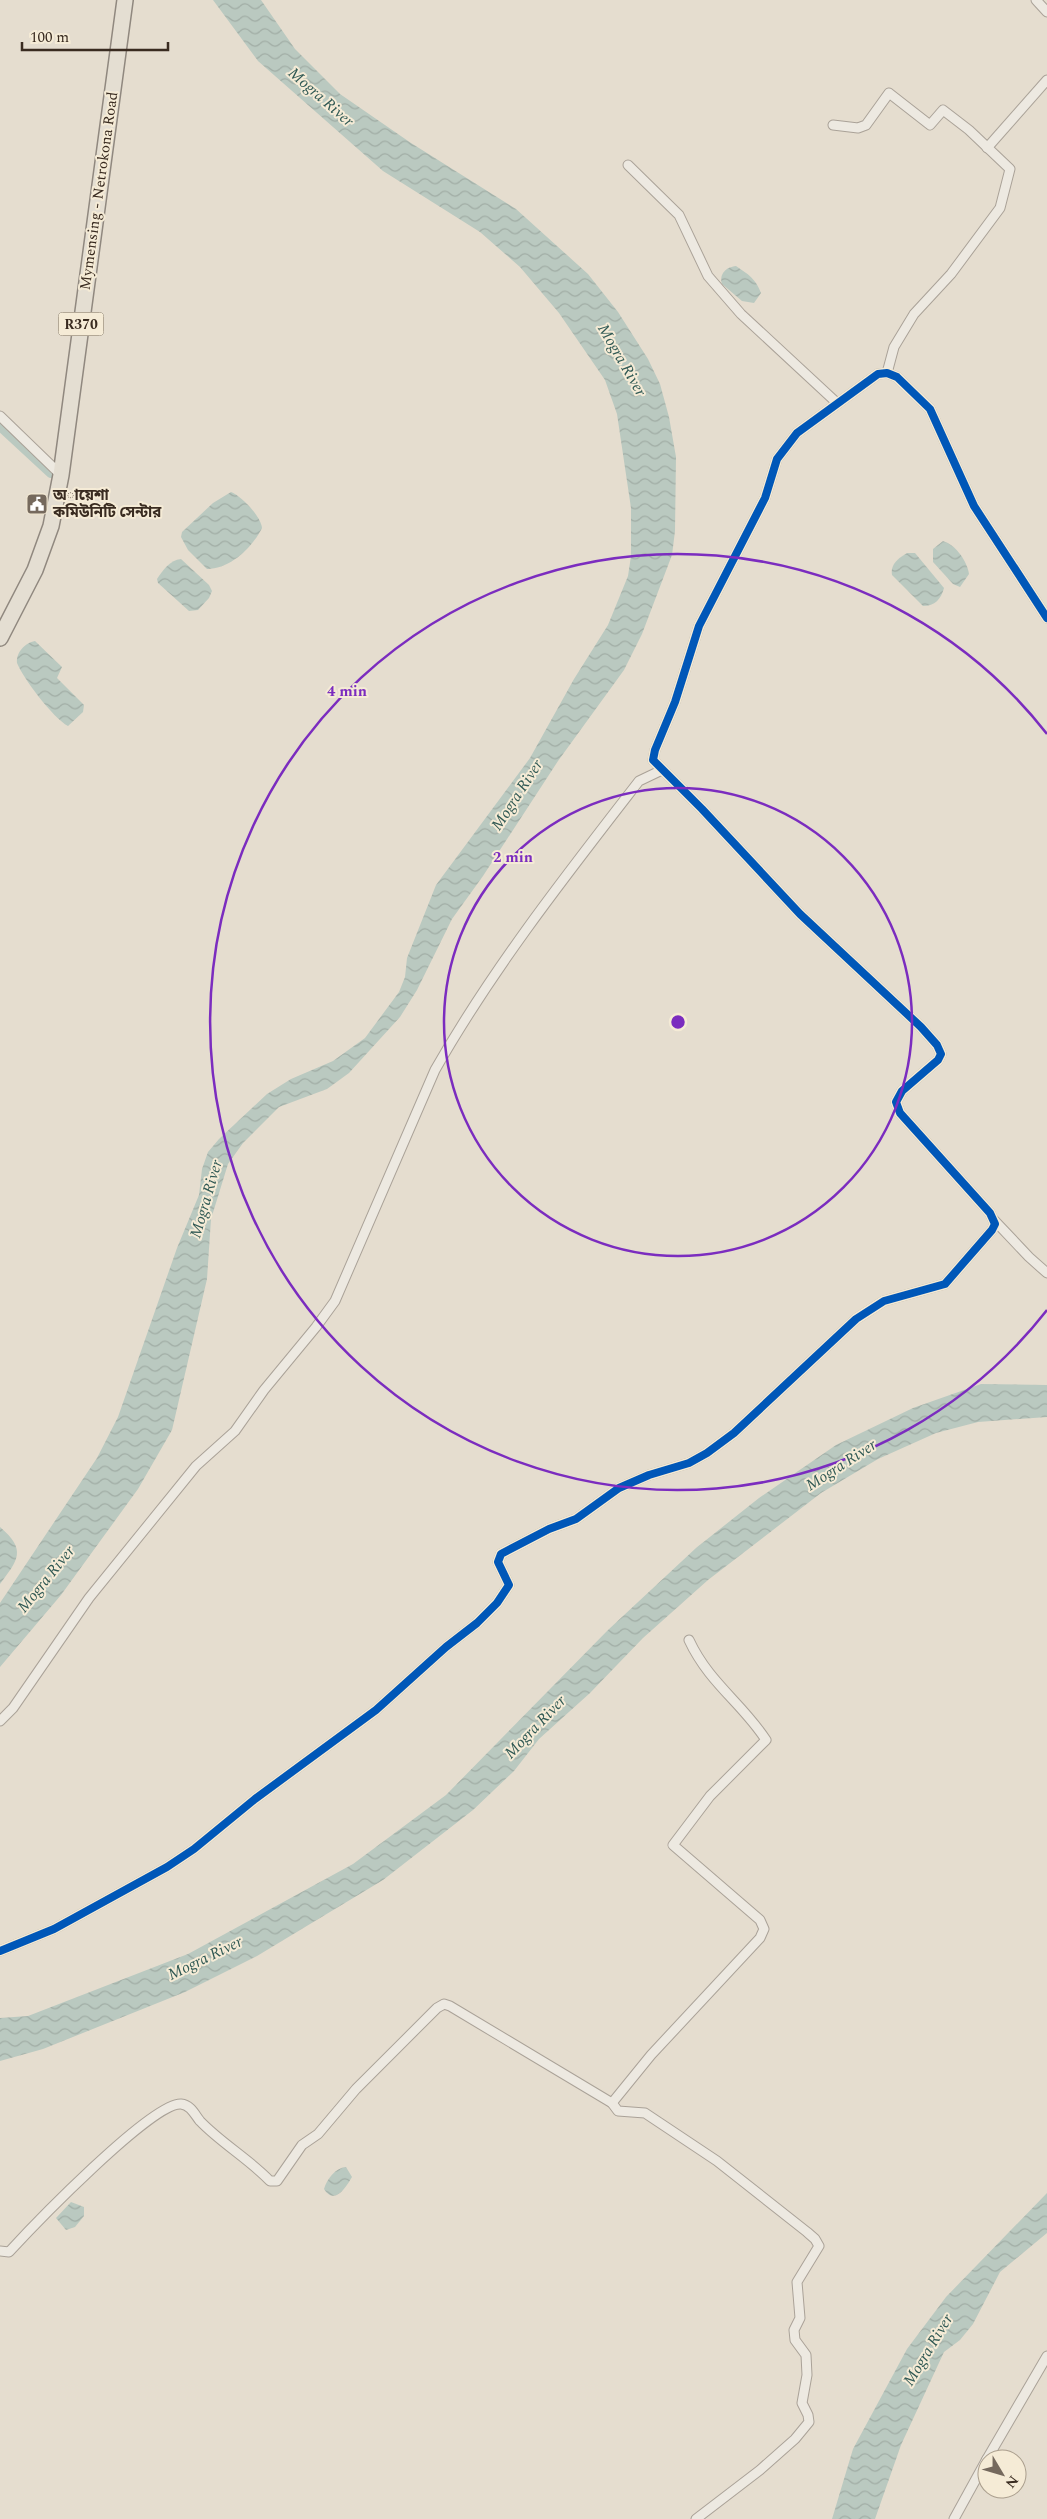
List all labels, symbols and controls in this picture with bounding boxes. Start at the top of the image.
scale bar [22,20,169,52]
text: 100 m [30,26,69,49]
water label: Mogra River [283,62,360,133]
street label: Mymensing - Netrokona Road [74,90,124,292]
road number: R370 [58,312,104,336]
water label: Mogra River [591,319,653,401]
place label: অায়েশা কমিউনিটি সেন্টার [52,484,162,524]
public building icon: অায়েশা কমিউনিটি সেন্টার [25,492,49,516]
text: 4 min [327,680,367,703]
water label: Mogra River [485,754,549,835]
text: 2 min [493,846,533,869]
centre of rings [669,1013,687,1031]
water label: Mogra River [183,1157,229,1241]
water label: Mogra River [801,1433,882,1497]
water label: Mogra River [11,1540,81,1618]
water label: Mogra River [498,1689,572,1764]
water label: Mogra River [164,1929,247,1986]
water label: Mogra River [897,2309,959,2391]
north arrow [977,2449,1027,2499]
text: N [1000,2471,1024,2493]

